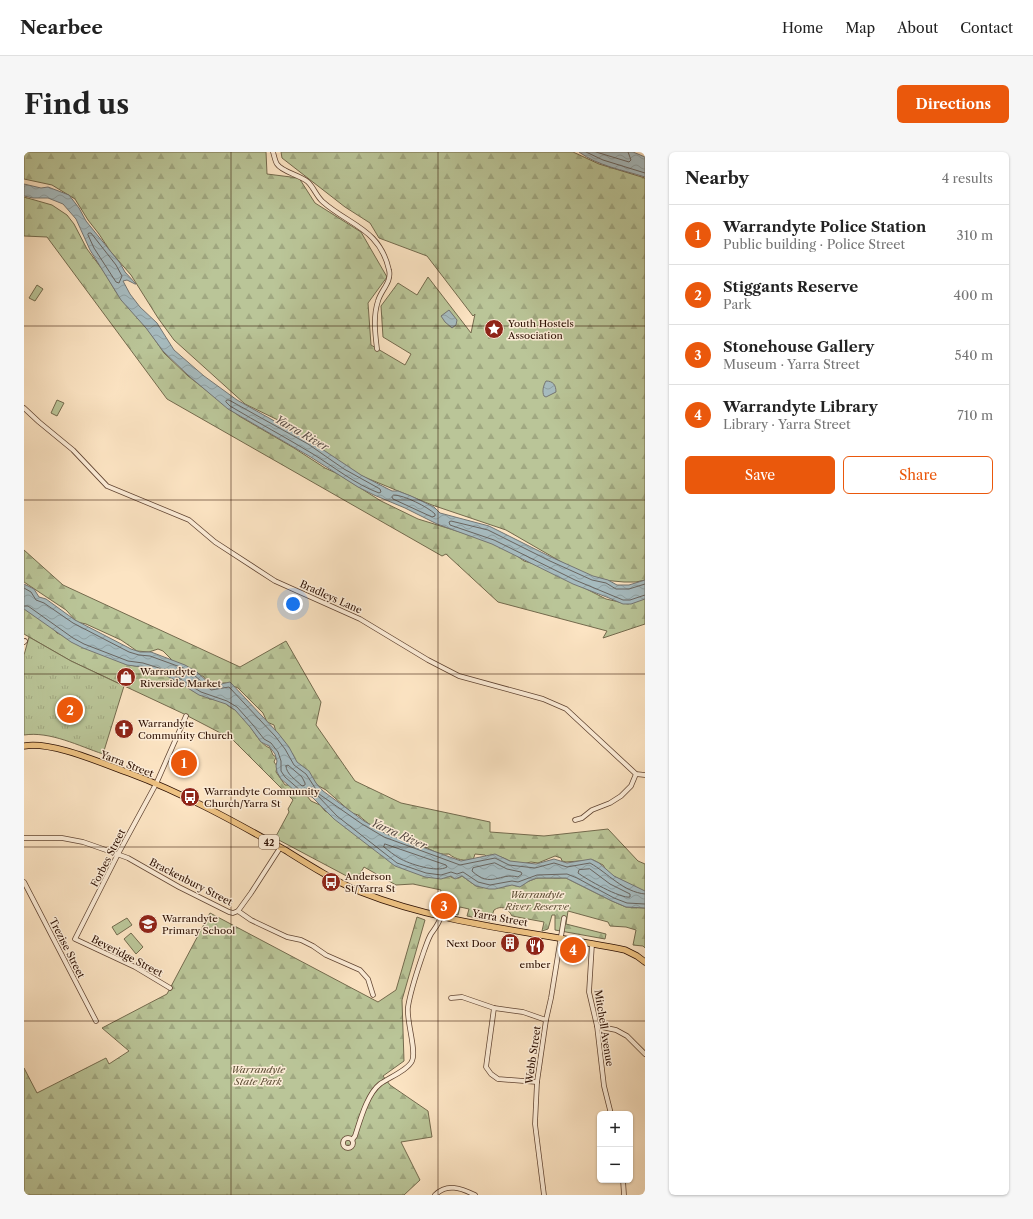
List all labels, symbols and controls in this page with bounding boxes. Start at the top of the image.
text: Nearbee [20,16,103,39]
text: Home [782,19,823,37]
text: Map [845,19,875,37]
text: About [897,19,938,37]
text: Contact [960,19,1013,37]
button: Directions [897,85,1009,123]
text: Find us [24,87,129,121]
text: Nearby [685,168,749,188]
text: 4 results [942,170,993,186]
text: Warrandyte Police Station [723,217,926,236]
text: 1 [695,227,701,243]
text: 310 m [957,227,993,243]
text: Public building · Police Street [723,236,905,252]
text: Stiggants Reserve [723,277,858,296]
text: 2 [694,287,702,303]
text: 400 m [953,287,993,303]
text: Park [723,296,751,312]
place label: Youth Hostels Association [507,317,574,342]
place icon: Youth Hostels Association [483,318,505,340]
text: Stonehouse Gallery [723,337,874,356]
text: 3 [694,347,702,363]
text: 540 m [955,347,993,363]
text: Museum · Yarra Street [723,356,860,372]
text: Warrandyte Library [723,397,878,416]
text: 4 [694,407,702,423]
text: 710 m [957,407,993,423]
water label: Yarra River [273,412,332,454]
text: Library · Yarra Street [723,416,851,432]
button: Save [685,456,835,494]
button: Share [843,456,993,494]
street label: Bradleys Lane [298,577,365,617]
your location [283,594,303,614]
place label: Warrandyte Riverside Market [139,665,221,690]
shop icon: Warrandyte Riverside Market [115,666,137,688]
pin: 2 [57,695,83,725]
place label: Warrandyte Community Church [137,717,234,742]
church icon: Warrandyte Community Church [113,718,135,740]
street label: Yarra Street [98,748,156,780]
pin: 1 [171,748,197,778]
place label: Warrandyte Community Church/Yarra St [203,785,320,810]
bus stop icon: Warrandyte Community Church/Yarra St [179,786,201,808]
water label: Yarra River [369,815,430,853]
street label: Forbes Street [88,826,128,889]
road number: 42 [259,835,279,849]
street label: Brackenbury Street [147,855,235,909]
place label: Anderson St/Yarra St [344,870,396,895]
bus stop icon: Anderson St/Yarra St [320,871,342,893]
park label: Warrandyte River Reserve [504,888,570,913]
pin: 3 [431,891,457,921]
street label: Yarra Street [470,907,529,929]
place label: Warrandyte Primary School [161,912,235,937]
school or university icon: Warrandyte Primary School [137,913,159,935]
street label: Trezise Street [46,916,88,981]
street label: Beveridge Street [89,932,165,980]
building icon: Next Door [499,932,521,954]
restaurant icon: ember [524,935,546,957]
pin: 4 [560,935,586,965]
place label: Next Door [446,937,497,950]
place label: ember [520,958,551,971]
street label: Mitchell Avenue [592,989,617,1068]
street label: Webb Street [522,1025,544,1086]
park label: Warrandyte State Park [231,1063,286,1088]
map controls [597,1111,633,1183]
button: + [597,1111,633,1147]
button: − [597,1147,633,1183]

